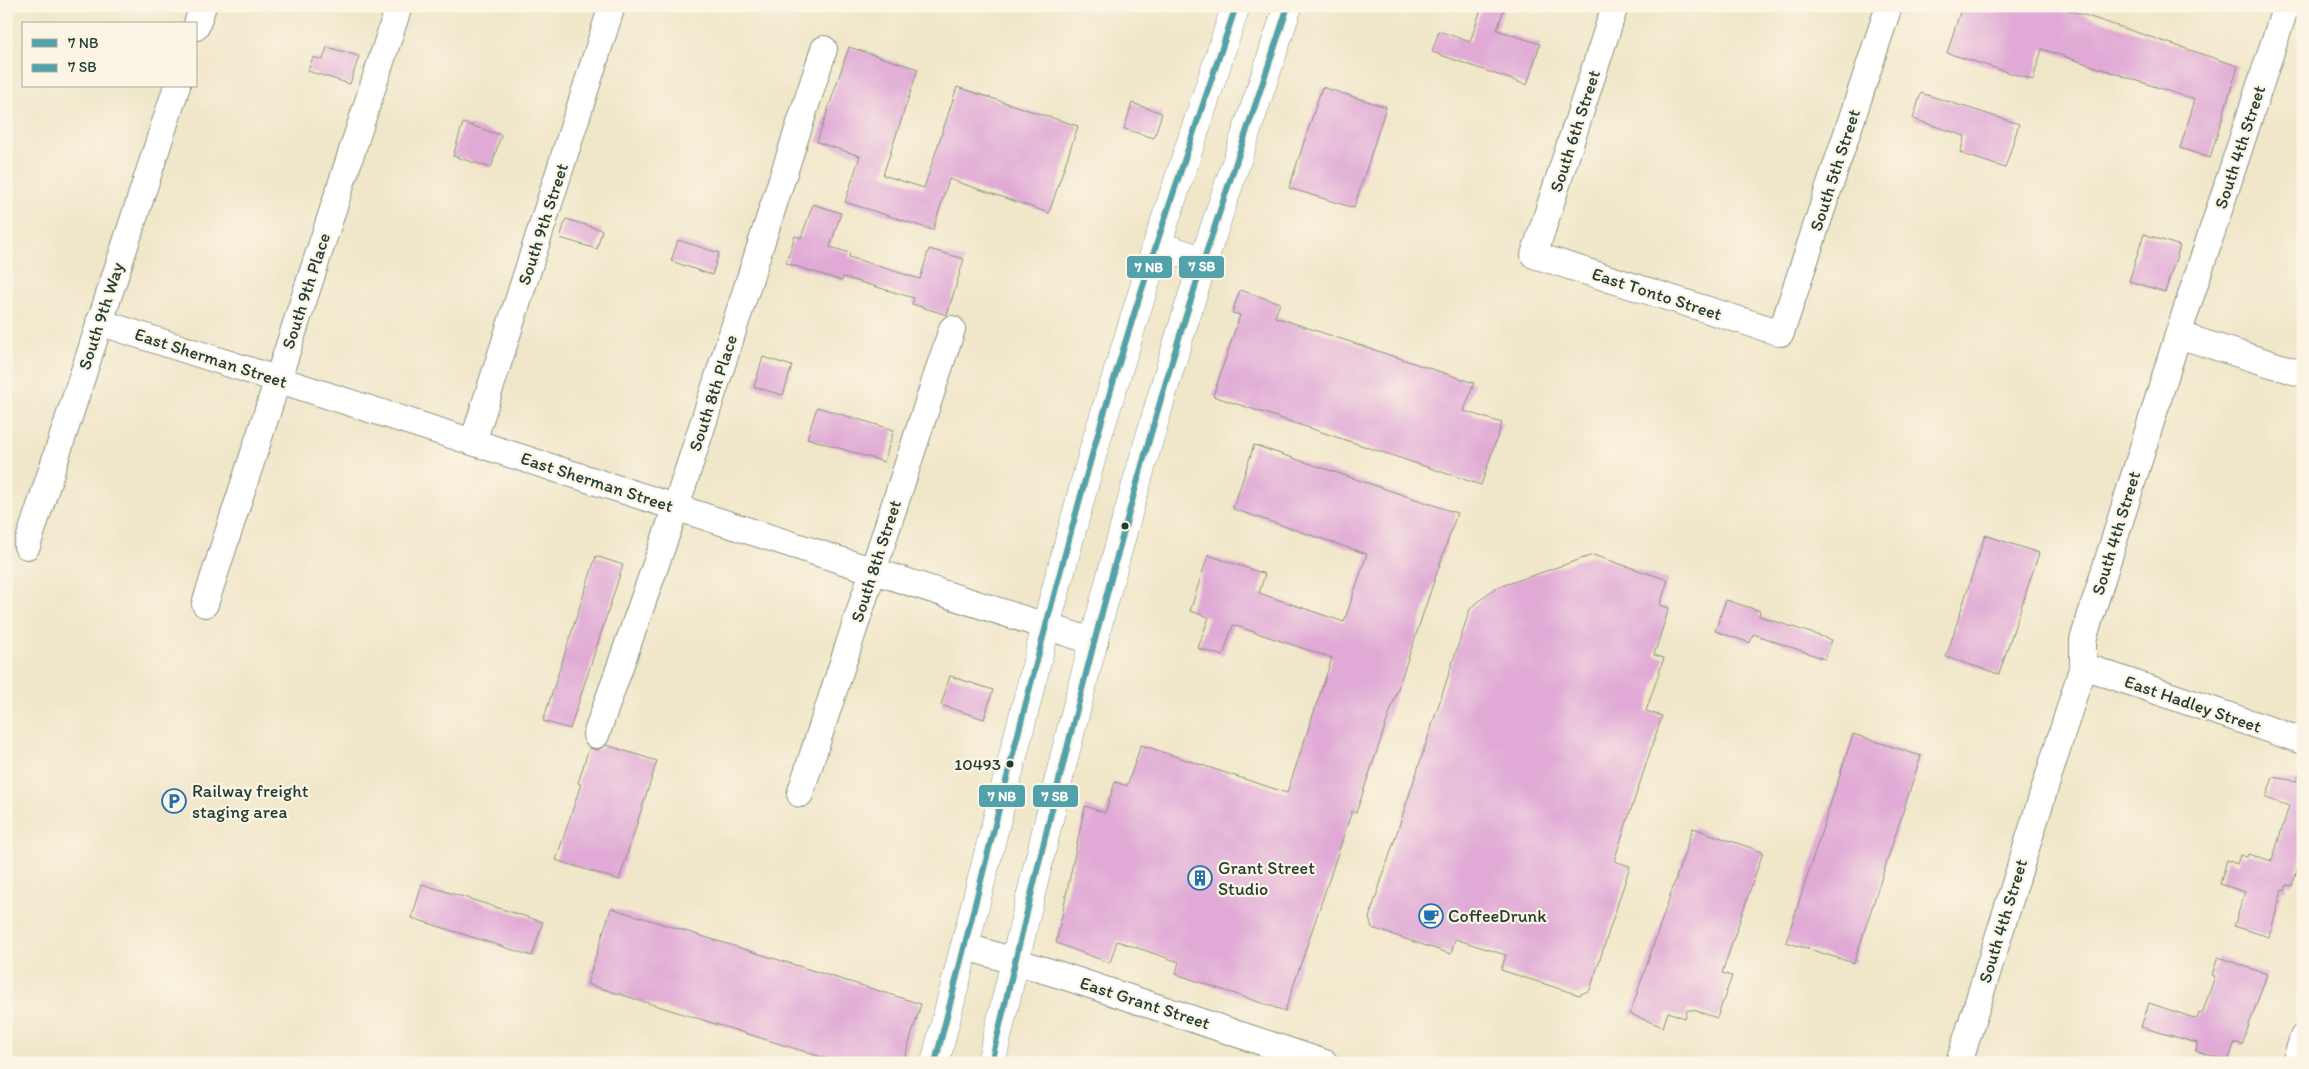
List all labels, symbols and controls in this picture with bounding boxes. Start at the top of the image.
legend [22,22,198,88]
text: 7 NB [68,34,98,52]
text: 7 SB [68,58,97,76]
street label: South 6th Street [1545,67,1605,195]
street label: South 4th Street [2210,82,2270,211]
street label: South 5th Street [1805,106,1865,234]
street label: South 9th Street [513,160,573,288]
street label: South 9th Place [277,230,335,352]
line badge: 7 NB [1126,255,1173,279]
line badge: 7 SB [1178,255,1225,279]
text: 7 SB [1188,258,1216,275]
street label: South 9th Way [73,259,129,372]
text: 7 NB [1134,259,1163,276]
street label: East Tonto Street [1589,263,1725,325]
street label: East Sherman Street [132,323,290,393]
street label: South 8th Place [684,332,742,454]
street label: East Sherman Street [518,447,676,517]
street label: South 4th Street [2087,468,2145,598]
street label: South 8th Street [846,497,906,625]
unlabelled marker [1120,521,1130,531]
street label: East Hadley Street [2122,670,2265,738]
place label: 10493 [954,754,1001,774]
marker: 10493 [1005,759,1015,769]
place label: Railway freight staging area [192,780,309,823]
line badge: 7 NB [978,784,1026,808]
line badge: 7 SB [1032,784,1079,808]
parking icon: Railway freight staging area [161,788,187,814]
text: 7 NB [987,788,1016,805]
text: 7 SB [1041,788,1069,805]
street label: South 4th Street [1974,856,2032,986]
place label: Grant Street Studio [1218,857,1315,900]
building icon: Grant Street Studio [1187,865,1213,891]
cafe icon: CoffeeDrunk [1418,903,1444,929]
place label: CoffeeDrunk [1448,905,1547,927]
street label: East Grant Street [1077,972,1213,1034]

